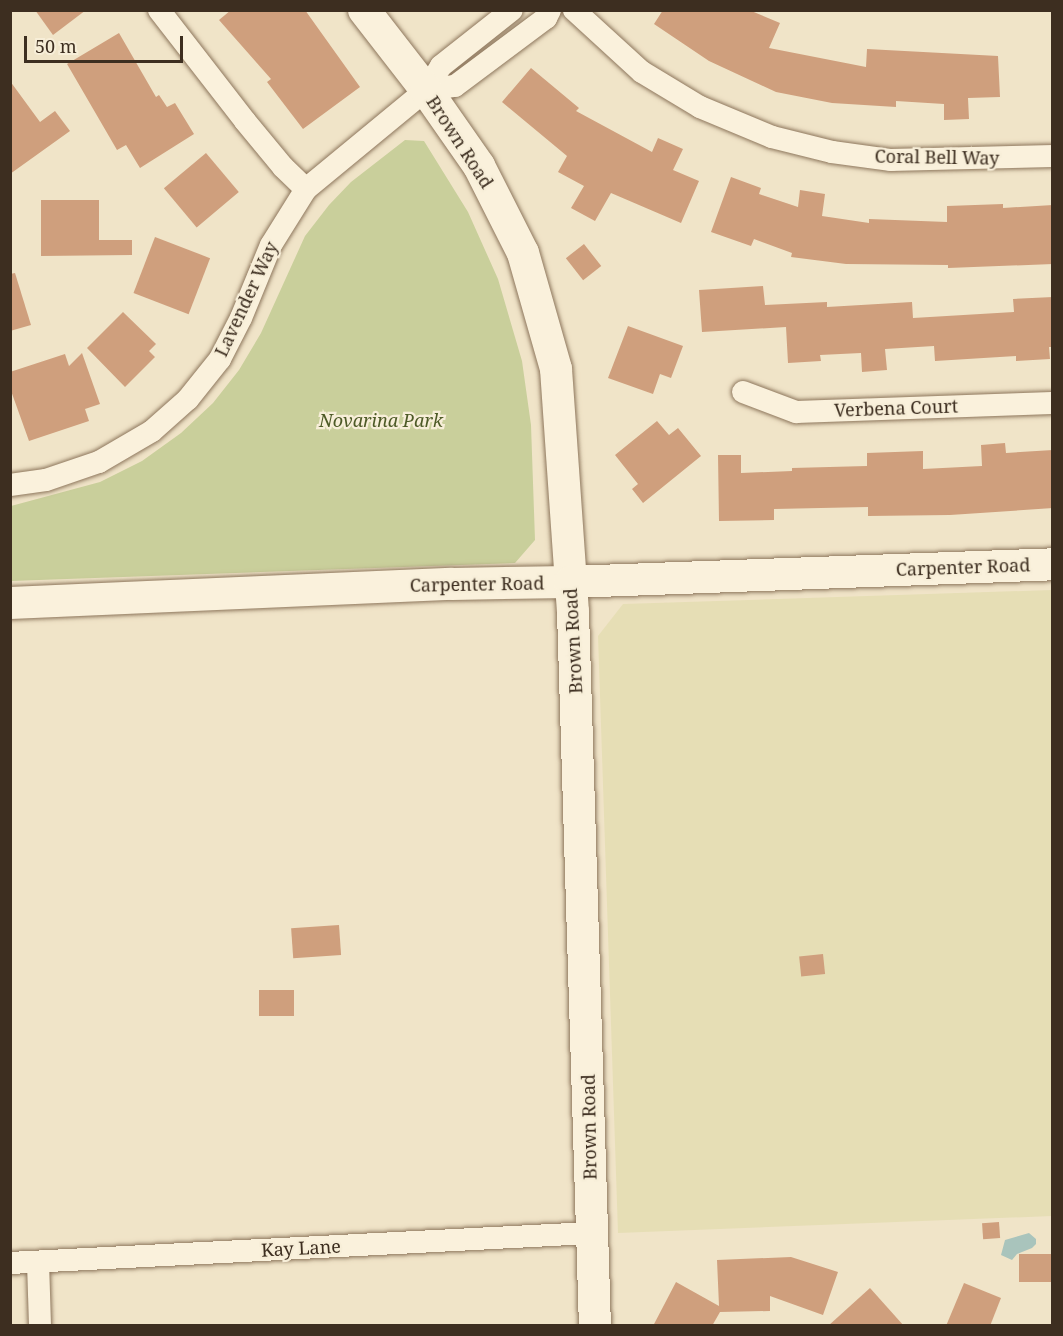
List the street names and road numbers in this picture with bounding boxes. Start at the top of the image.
street label: Brown Road [422,92,498,192]
street label: Coral Bell Way [874,145,1000,169]
street label: Lavender Way [210,238,282,360]
street label: Verbena Court [834,395,958,421]
street label: Carpenter Road [895,554,1031,580]
street label: Carpenter Road [410,572,544,596]
street label: Brown Road [559,588,587,694]
street label: Brown Road [577,1074,601,1180]
street label: Kay Lane [261,1235,341,1261]

